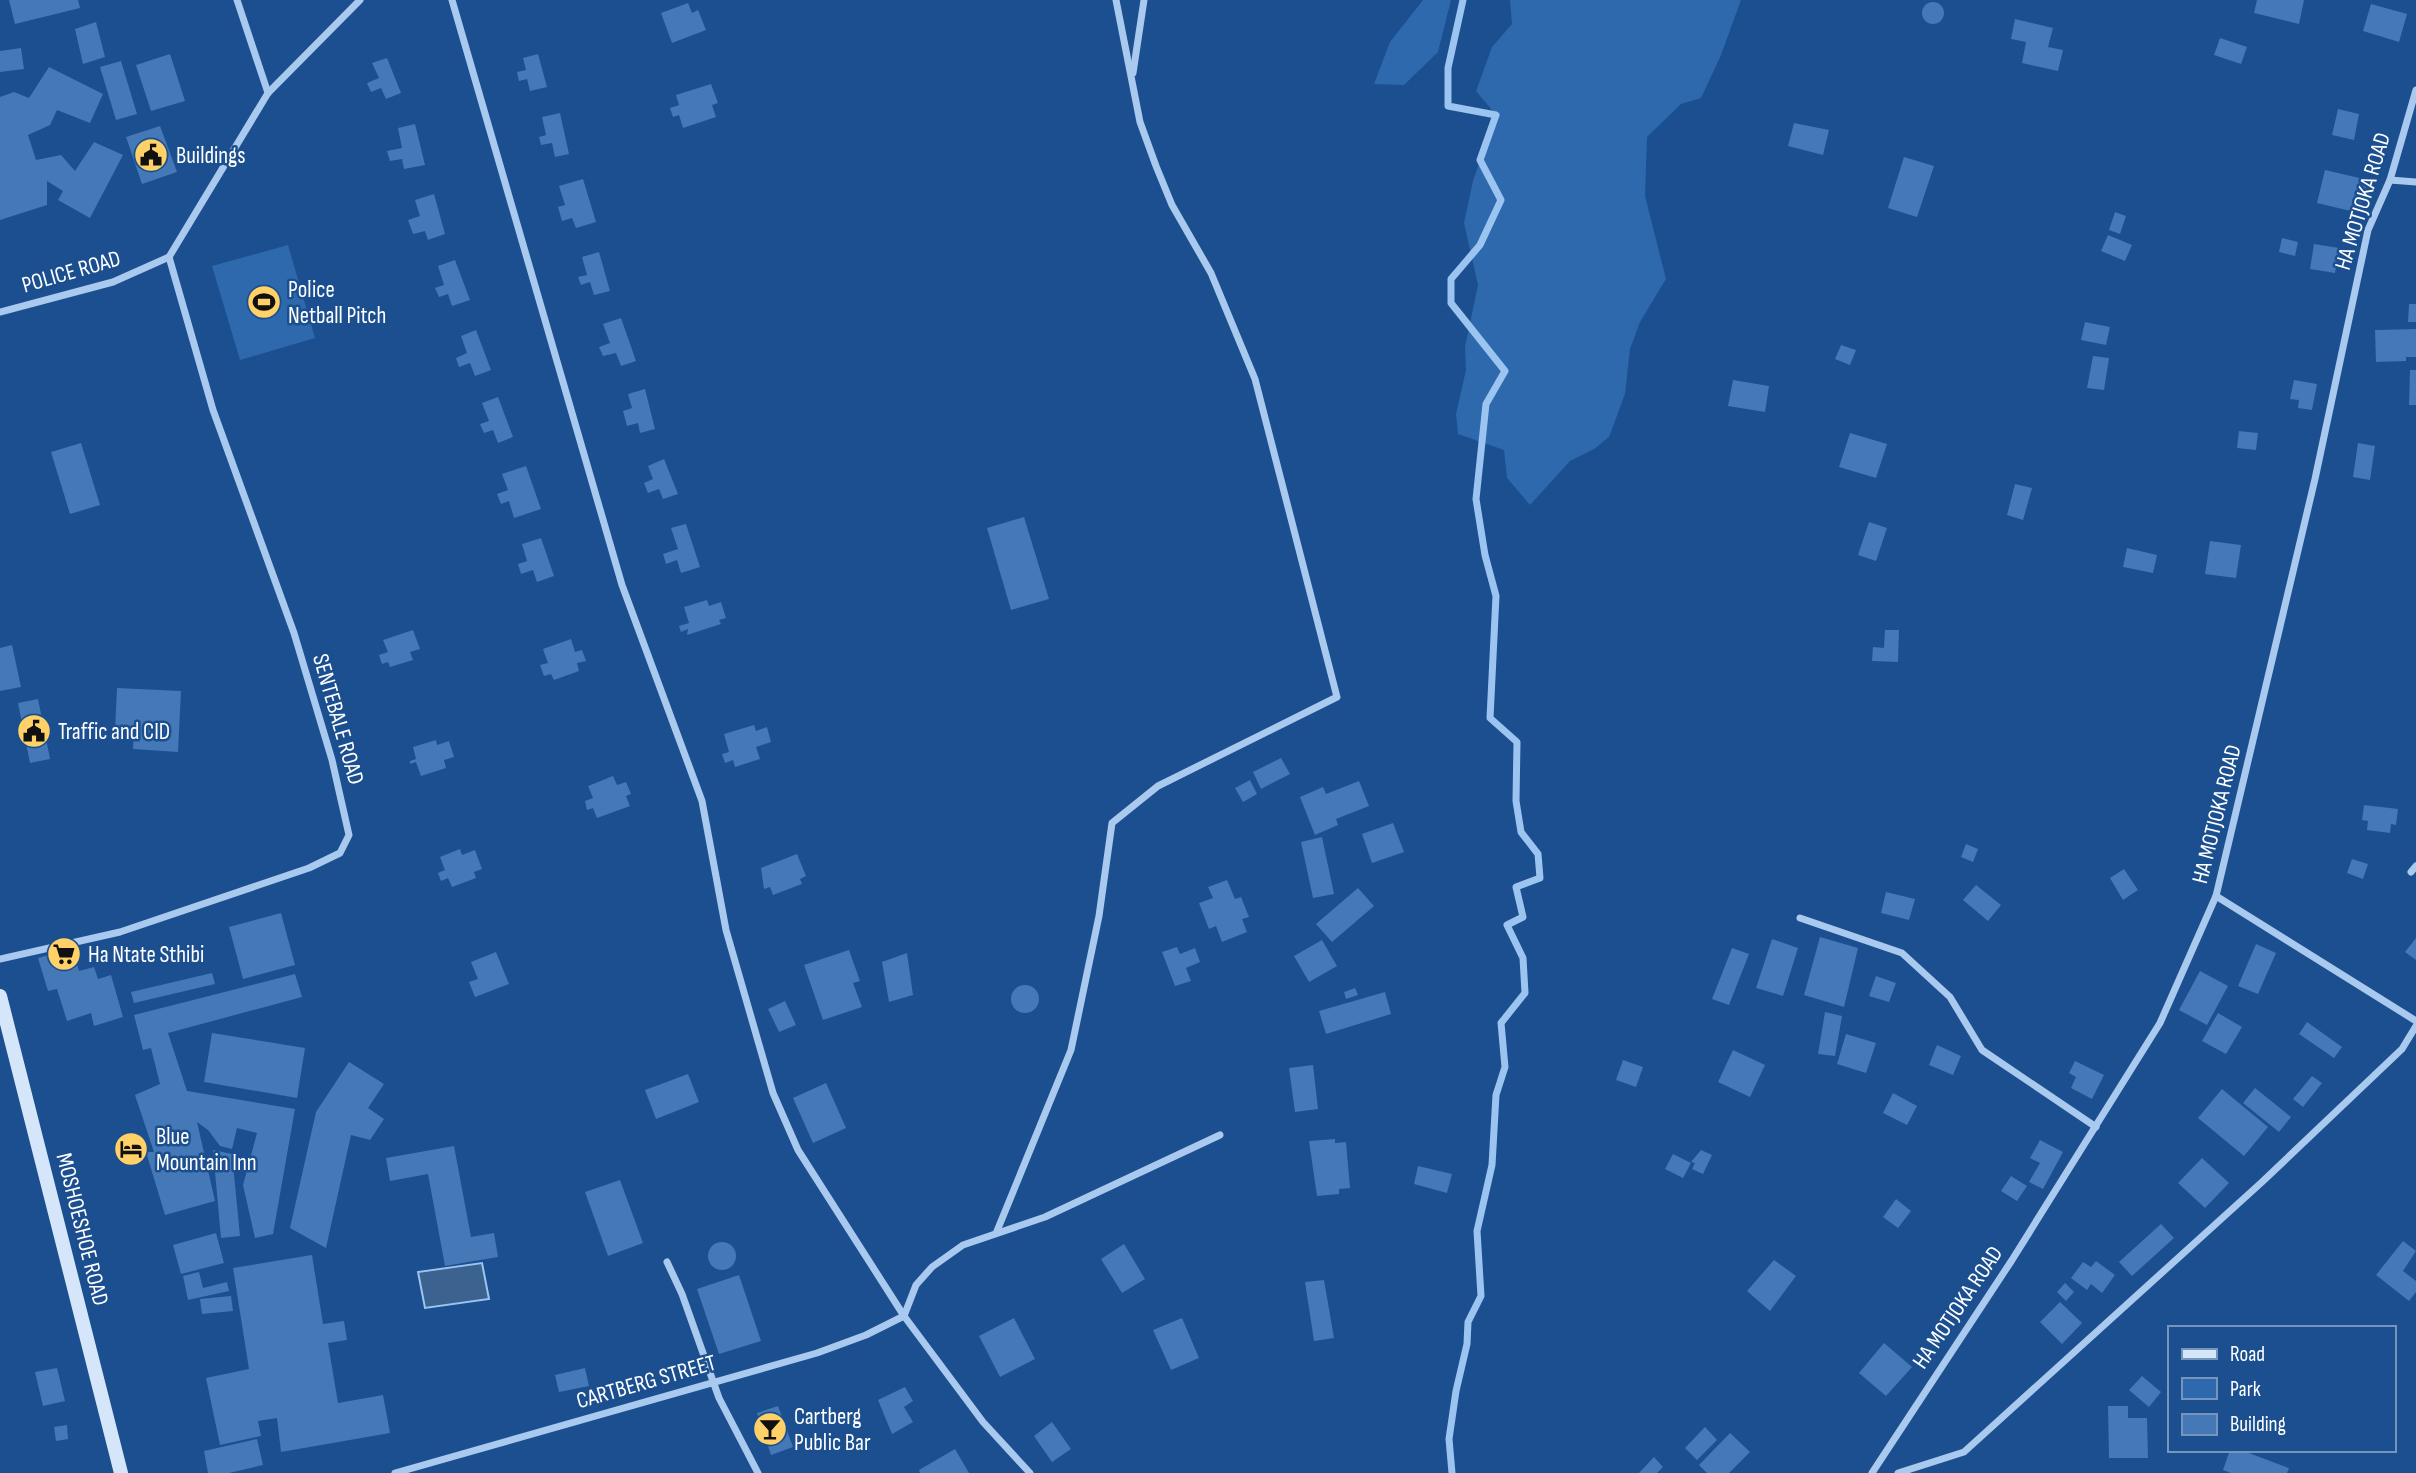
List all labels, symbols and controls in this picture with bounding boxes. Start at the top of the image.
street label: HA MOTJOKA ROAD [2329,129,2397,273]
public building icon: Buildings [132,136,170,174]
place label: Buildings [176,142,246,170]
street label: POLICE ROAD [19,245,124,299]
place label: Police Netball Pitch [288,276,386,330]
sports icon: Police Netball Pitch [245,283,283,321]
street label: SENTEBALE ROAD [306,651,370,788]
public building icon: Traffic and CID [15,712,53,750]
place label: Traffic and CID [58,718,170,746]
street label: HA MOTJOKA ROAD [2186,742,2248,886]
supermarket icon: Ha Ntate Sthibi [45,935,83,973]
place label: Ha Ntate Sthibi [88,941,204,969]
place label: Blue Mountain Inn [156,1123,257,1177]
hotel icon: Blue Mountain Inn [112,1130,150,1168]
street label: MOSHOESHOE ROAD [50,1150,114,1308]
street label: HA MOTJOKA ROAD [1907,1241,2009,1374]
legend [2168,1326,2395,1452]
text: Road [2230,1342,2265,1367]
street label: CARTBERG STREET [573,1349,719,1415]
text: Park [2230,1377,2261,1402]
place label: Cartberg Public Bar [794,1403,871,1457]
bar icon: Cartberg Public Bar [751,1410,789,1448]
text: Building [2230,1412,2286,1437]

